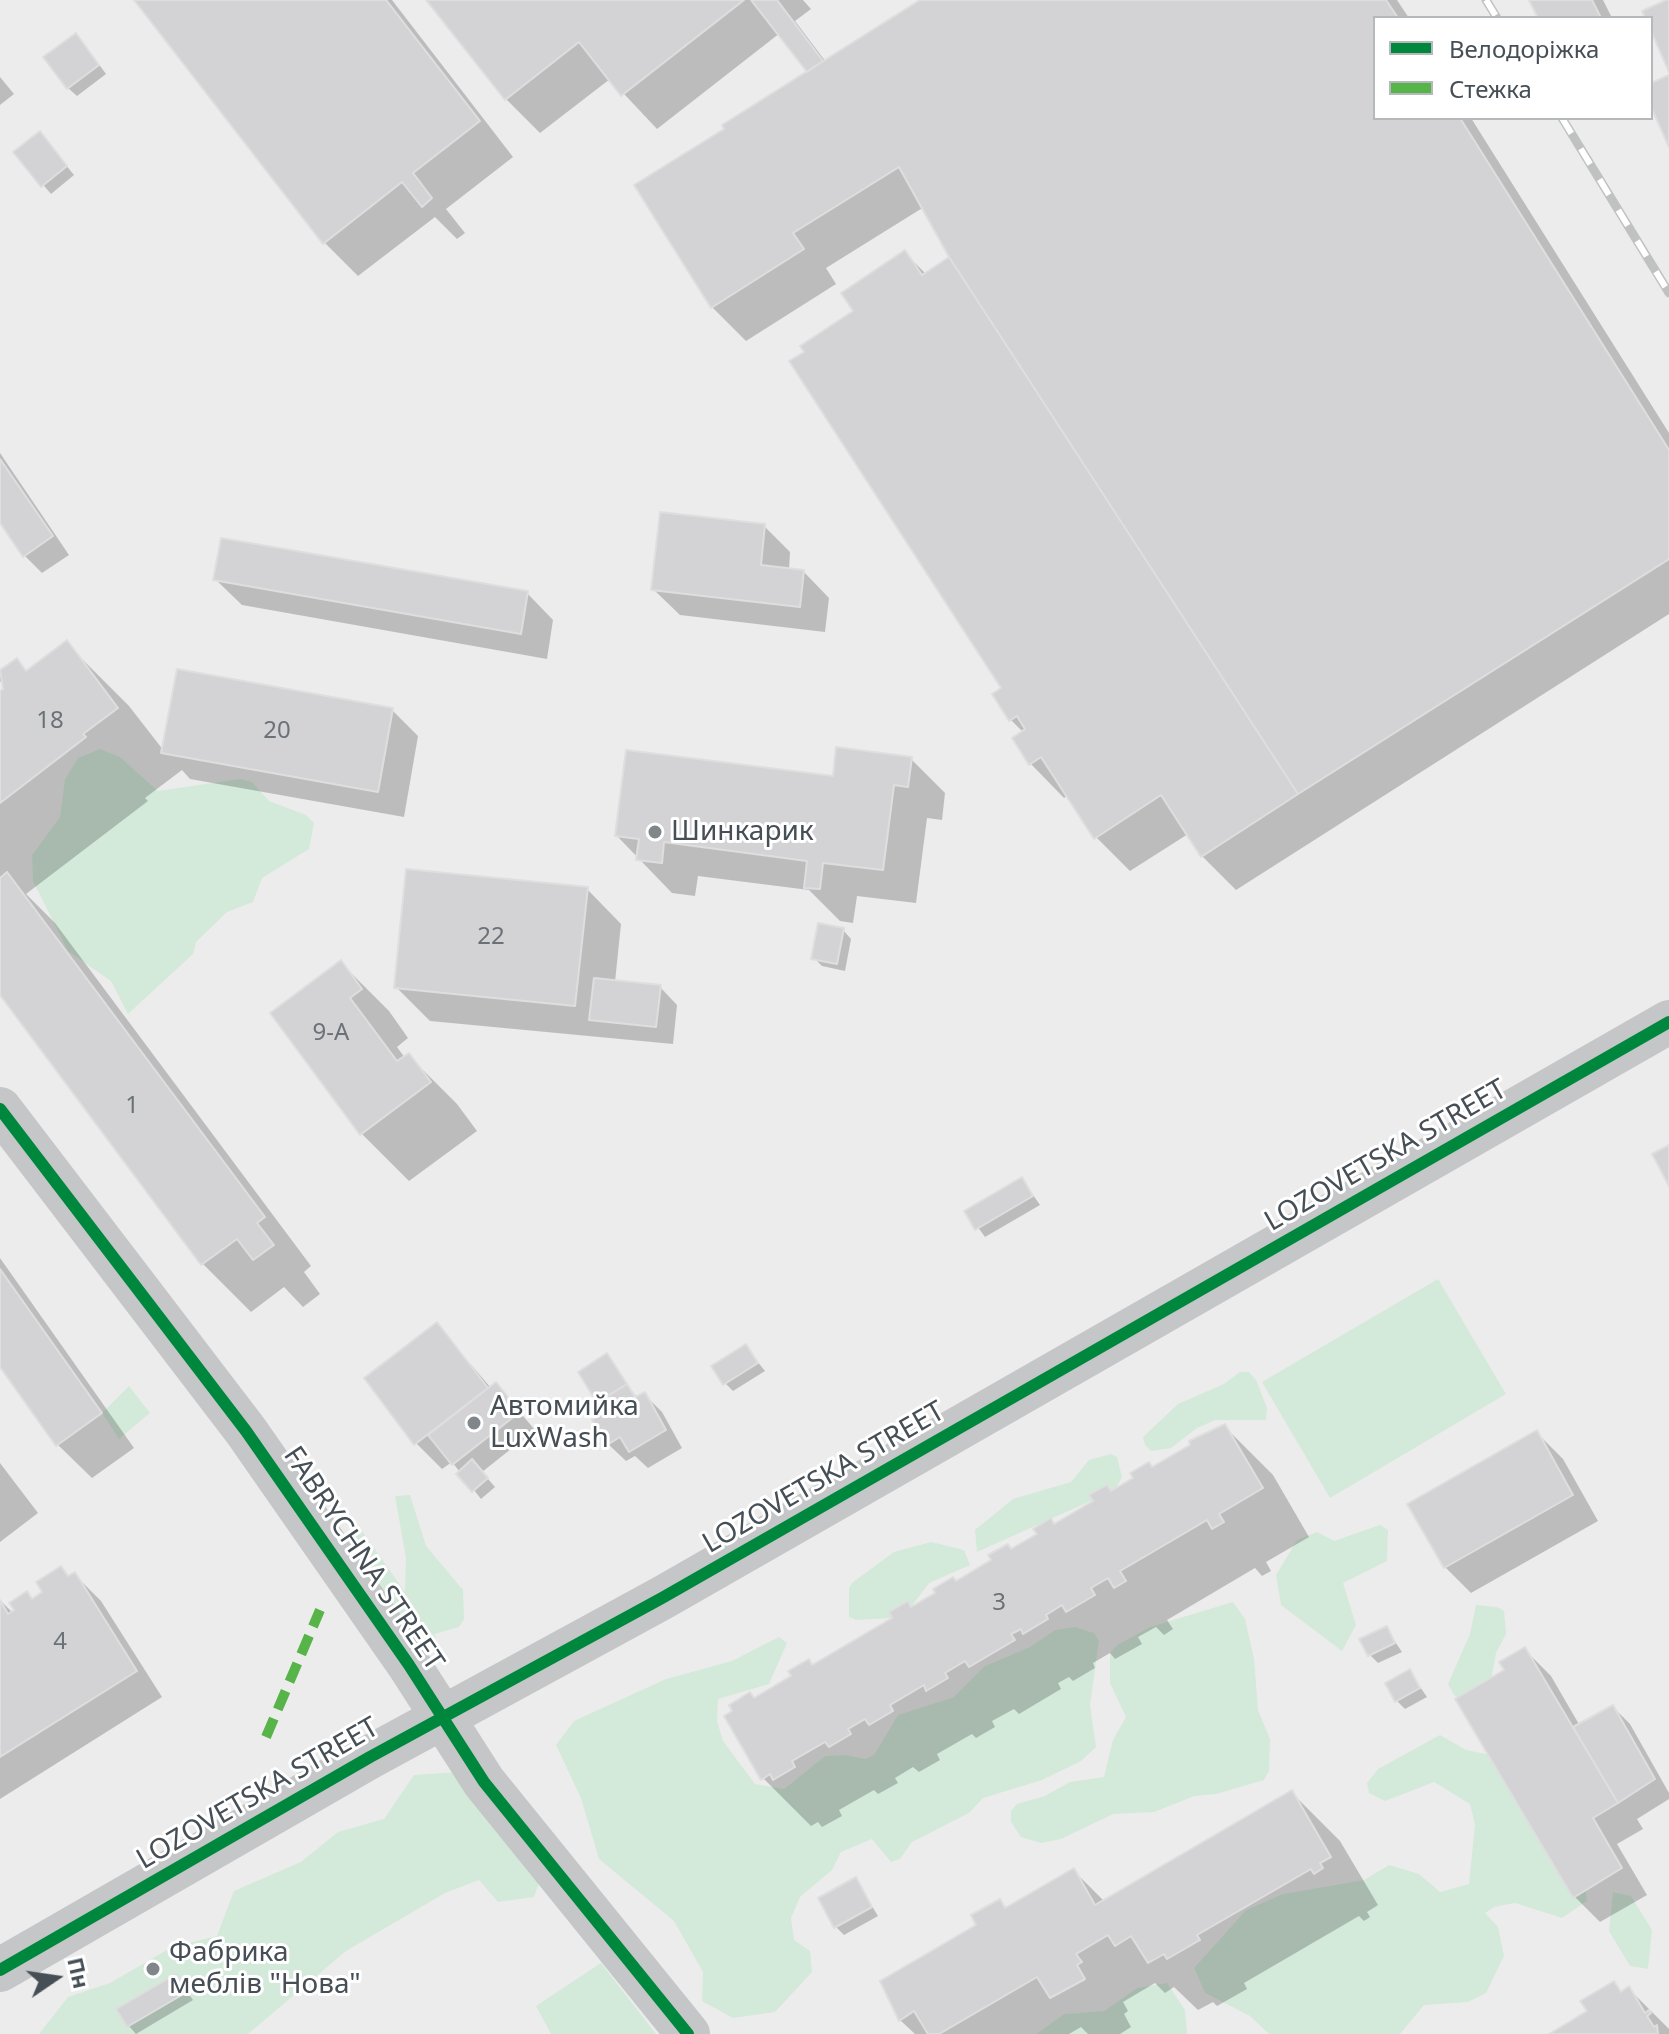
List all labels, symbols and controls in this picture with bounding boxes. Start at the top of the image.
legend [1373,16,1653,120]
text: Велодоріжка [1449,32,1599,65]
text: Стежка [1449,72,1532,105]
house number: 18 [36,707,64,735]
house number: 20 [263,717,291,745]
place label: Шинкарик [671,815,814,849]
marker: Шинкарик [646,823,664,841]
house number: 22 [477,923,505,951]
house number: 9-А [313,1019,349,1047]
street label: LOZOVETSKA STREET [1259,1073,1513,1239]
house number: 1 [125,1092,139,1120]
place label: Автомийка LuxWash [490,1390,639,1456]
street label: LOZOVETSKA STREET [697,1395,951,1561]
marker: Автомийка LuxWash [465,1414,483,1432]
street label: FABRYCHNA STREET [276,1441,450,1677]
house number: 3 [992,1589,1006,1617]
house number: 4 [53,1628,67,1656]
street label: LOZOVETSKA STREET [131,1711,385,1877]
place label: Фабрика меблів "Нова" [169,1936,361,2002]
north arrow [16,1938,96,2018]
text: Пн [61,1954,98,1991]
marker: Фабрика меблів "Нова" [144,1960,162,1978]

